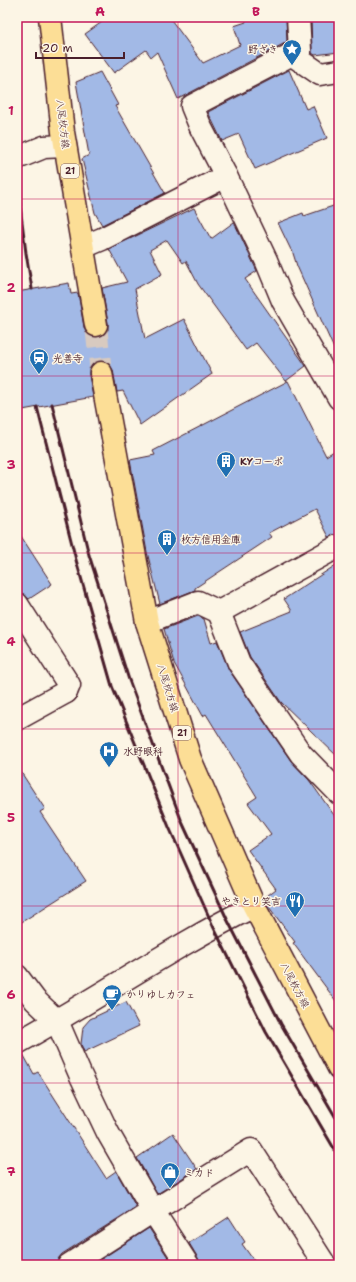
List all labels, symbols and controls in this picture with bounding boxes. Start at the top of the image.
text: A [95,3,105,20]
text: B [252,3,260,20]
scale bar [36,34,124,60]
place icon: 野ざき [281,38,303,66]
text: 20 m [42,40,73,56]
place label: 野ざき [248,43,278,56]
street label: 八尾枚方線 [54,98,72,150]
text: 1 [8,102,14,119]
road number: 21 [61,164,79,178]
text: 2 [6,279,16,296]
station icon: 光善寺 [28,347,50,375]
place label: 光善寺 [53,352,83,365]
building icon: KYコーポ [215,450,237,478]
place label: KYコーポ [240,455,283,468]
text: 3 [6,456,16,473]
building icon: 枚方信用金庫 [156,528,178,556]
place label: 枚方信用金庫 [181,533,241,546]
text: 4 [6,633,16,650]
street label: 八尾枚方線 [154,662,182,714]
road number: 21 [173,726,191,740]
hospital icon: 水野眼科 [98,740,120,768]
place label: 水野眼科 [123,745,163,758]
text: 5 [7,809,15,826]
restaurant icon: やきとり笑吉 [284,890,306,918]
place label: やきとり笑吉 [221,895,281,908]
street label: 八尾枚方線 [278,960,312,1010]
cafe icon: かりゆしカフェ [101,983,123,1011]
text: 6 [6,986,16,1003]
place label: かりゆしカフェ [126,988,195,1001]
shop icon: ミカド [159,1161,181,1189]
text: 7 [6,1163,16,1180]
place label: ミカド [184,1166,214,1179]

